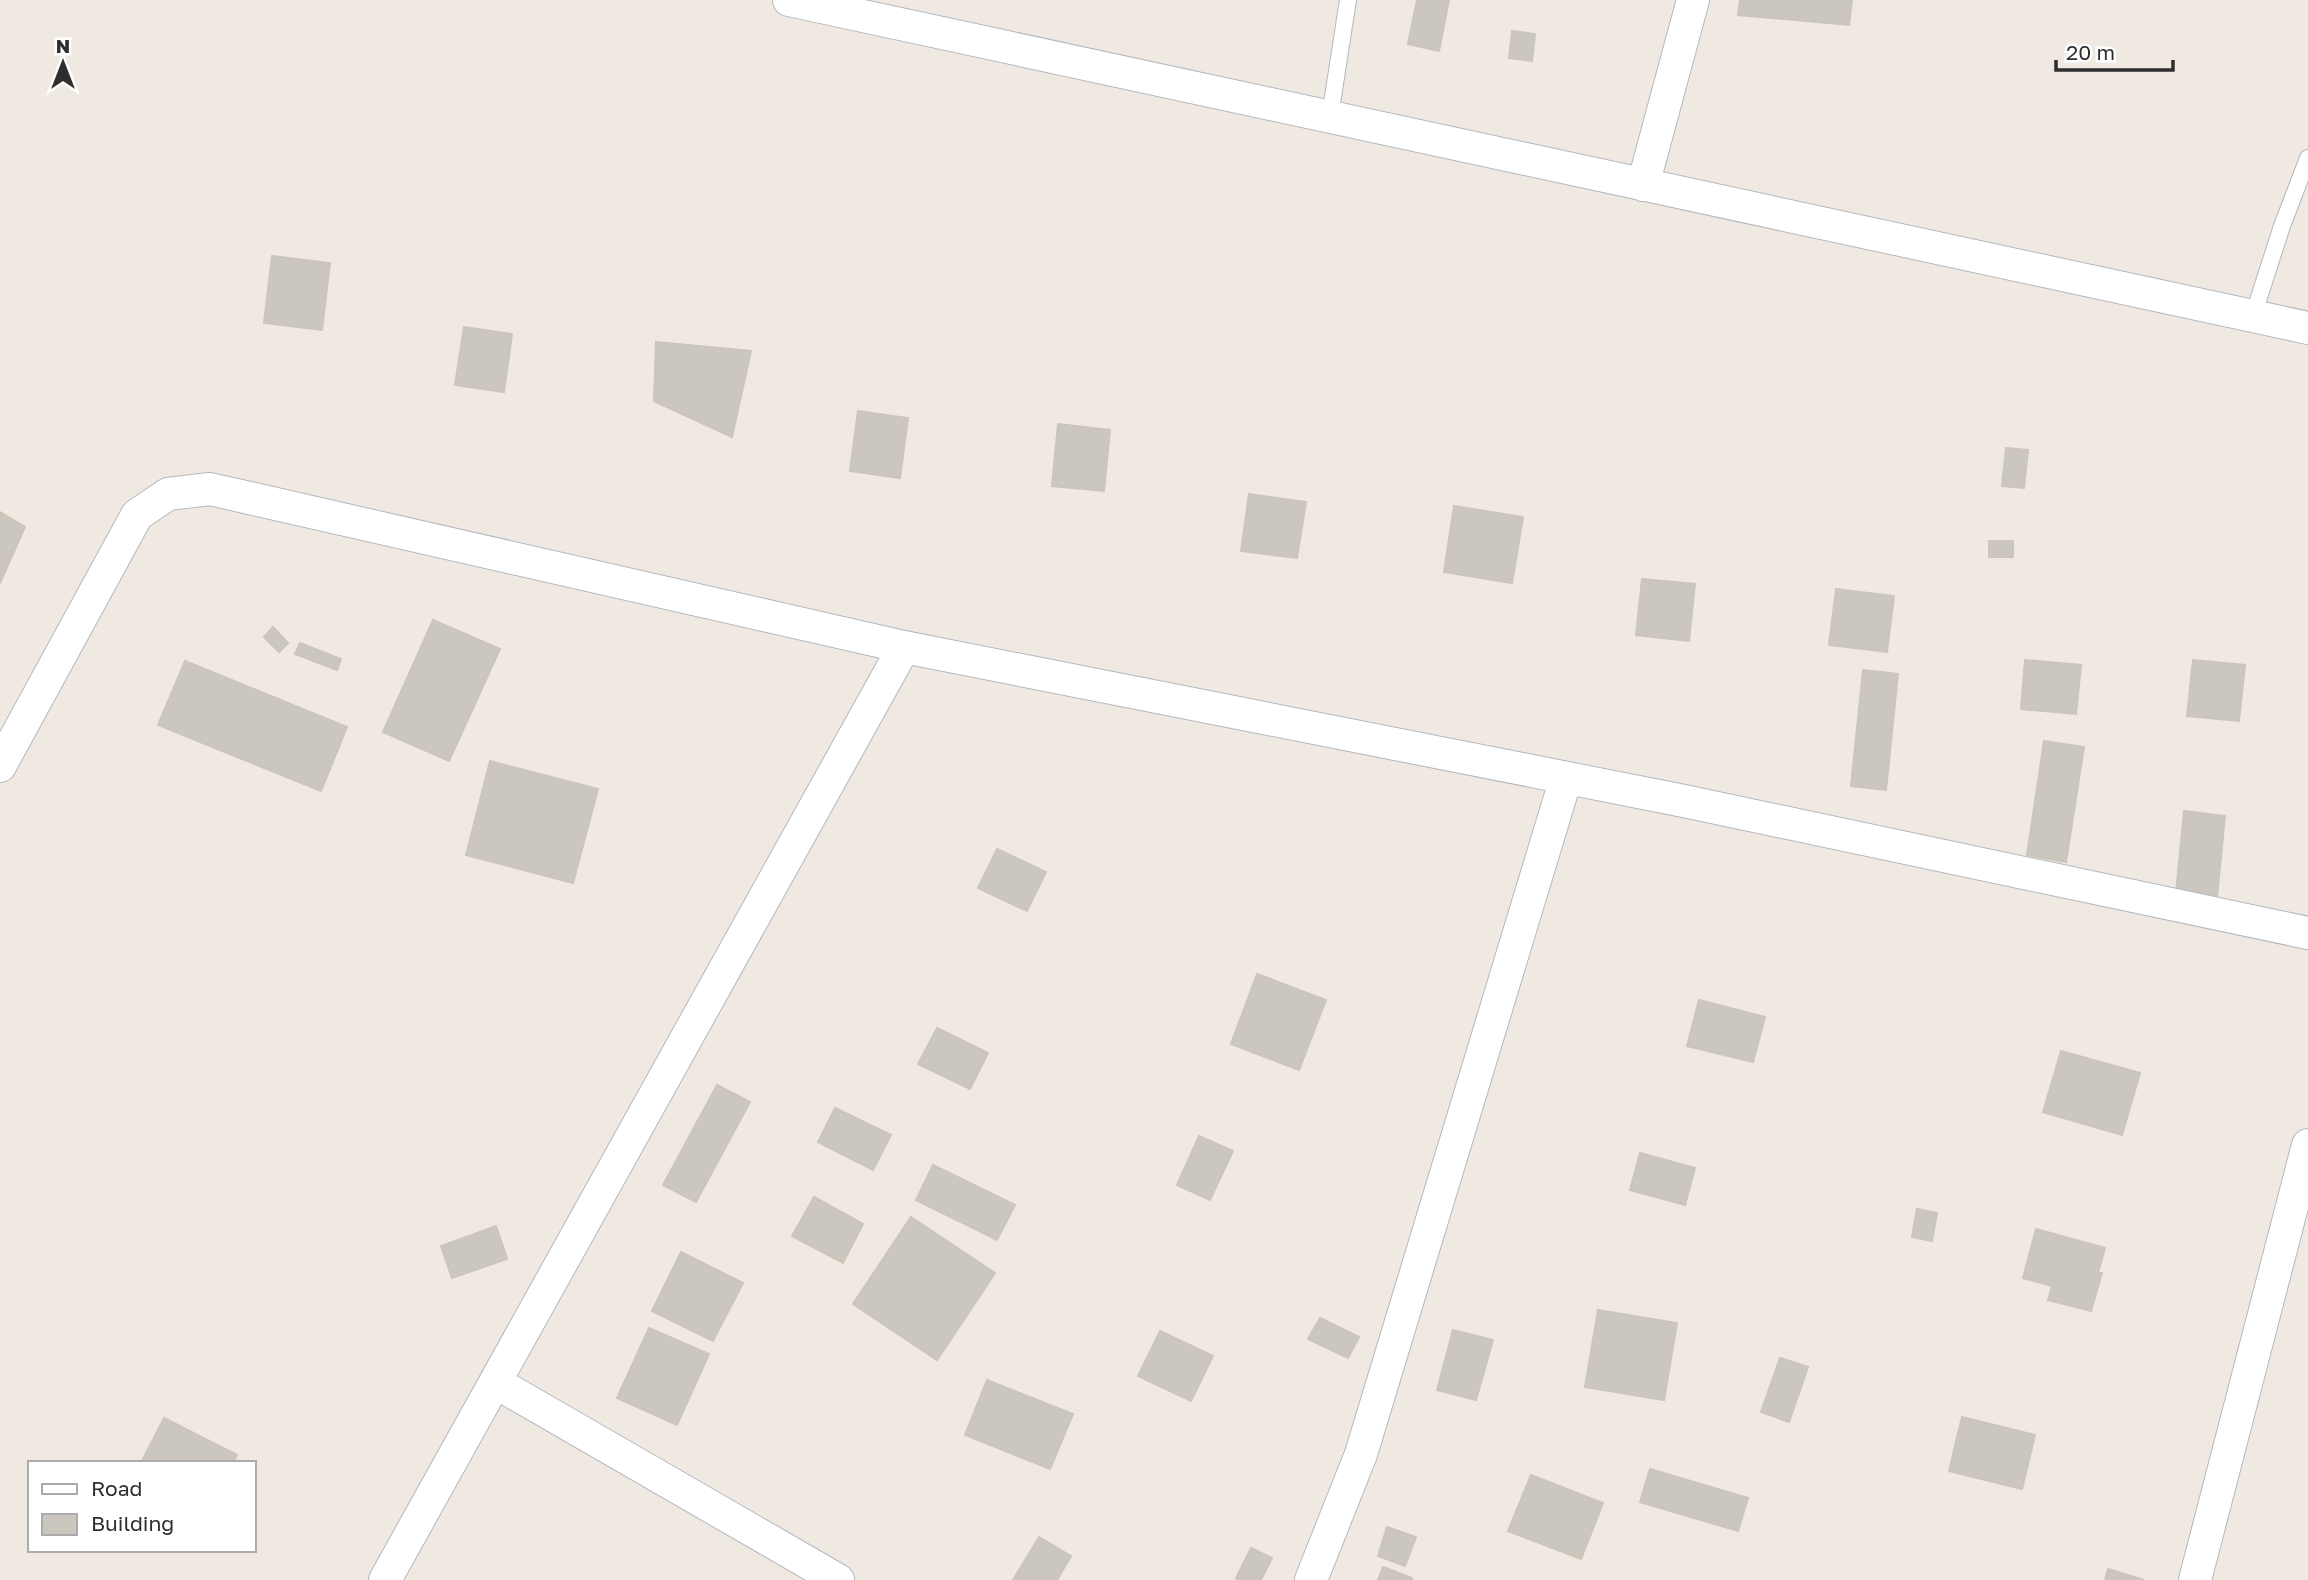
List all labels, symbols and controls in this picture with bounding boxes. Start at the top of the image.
north arrow [28,28,98,98]
scale bar [2056,28,2173,72]
text: N [56,34,70,57]
text: 20 m [2066,39,2115,65]
legend [28,1461,256,1552]
text: Road [91,1475,142,1501]
text: Building [91,1510,174,1536]

